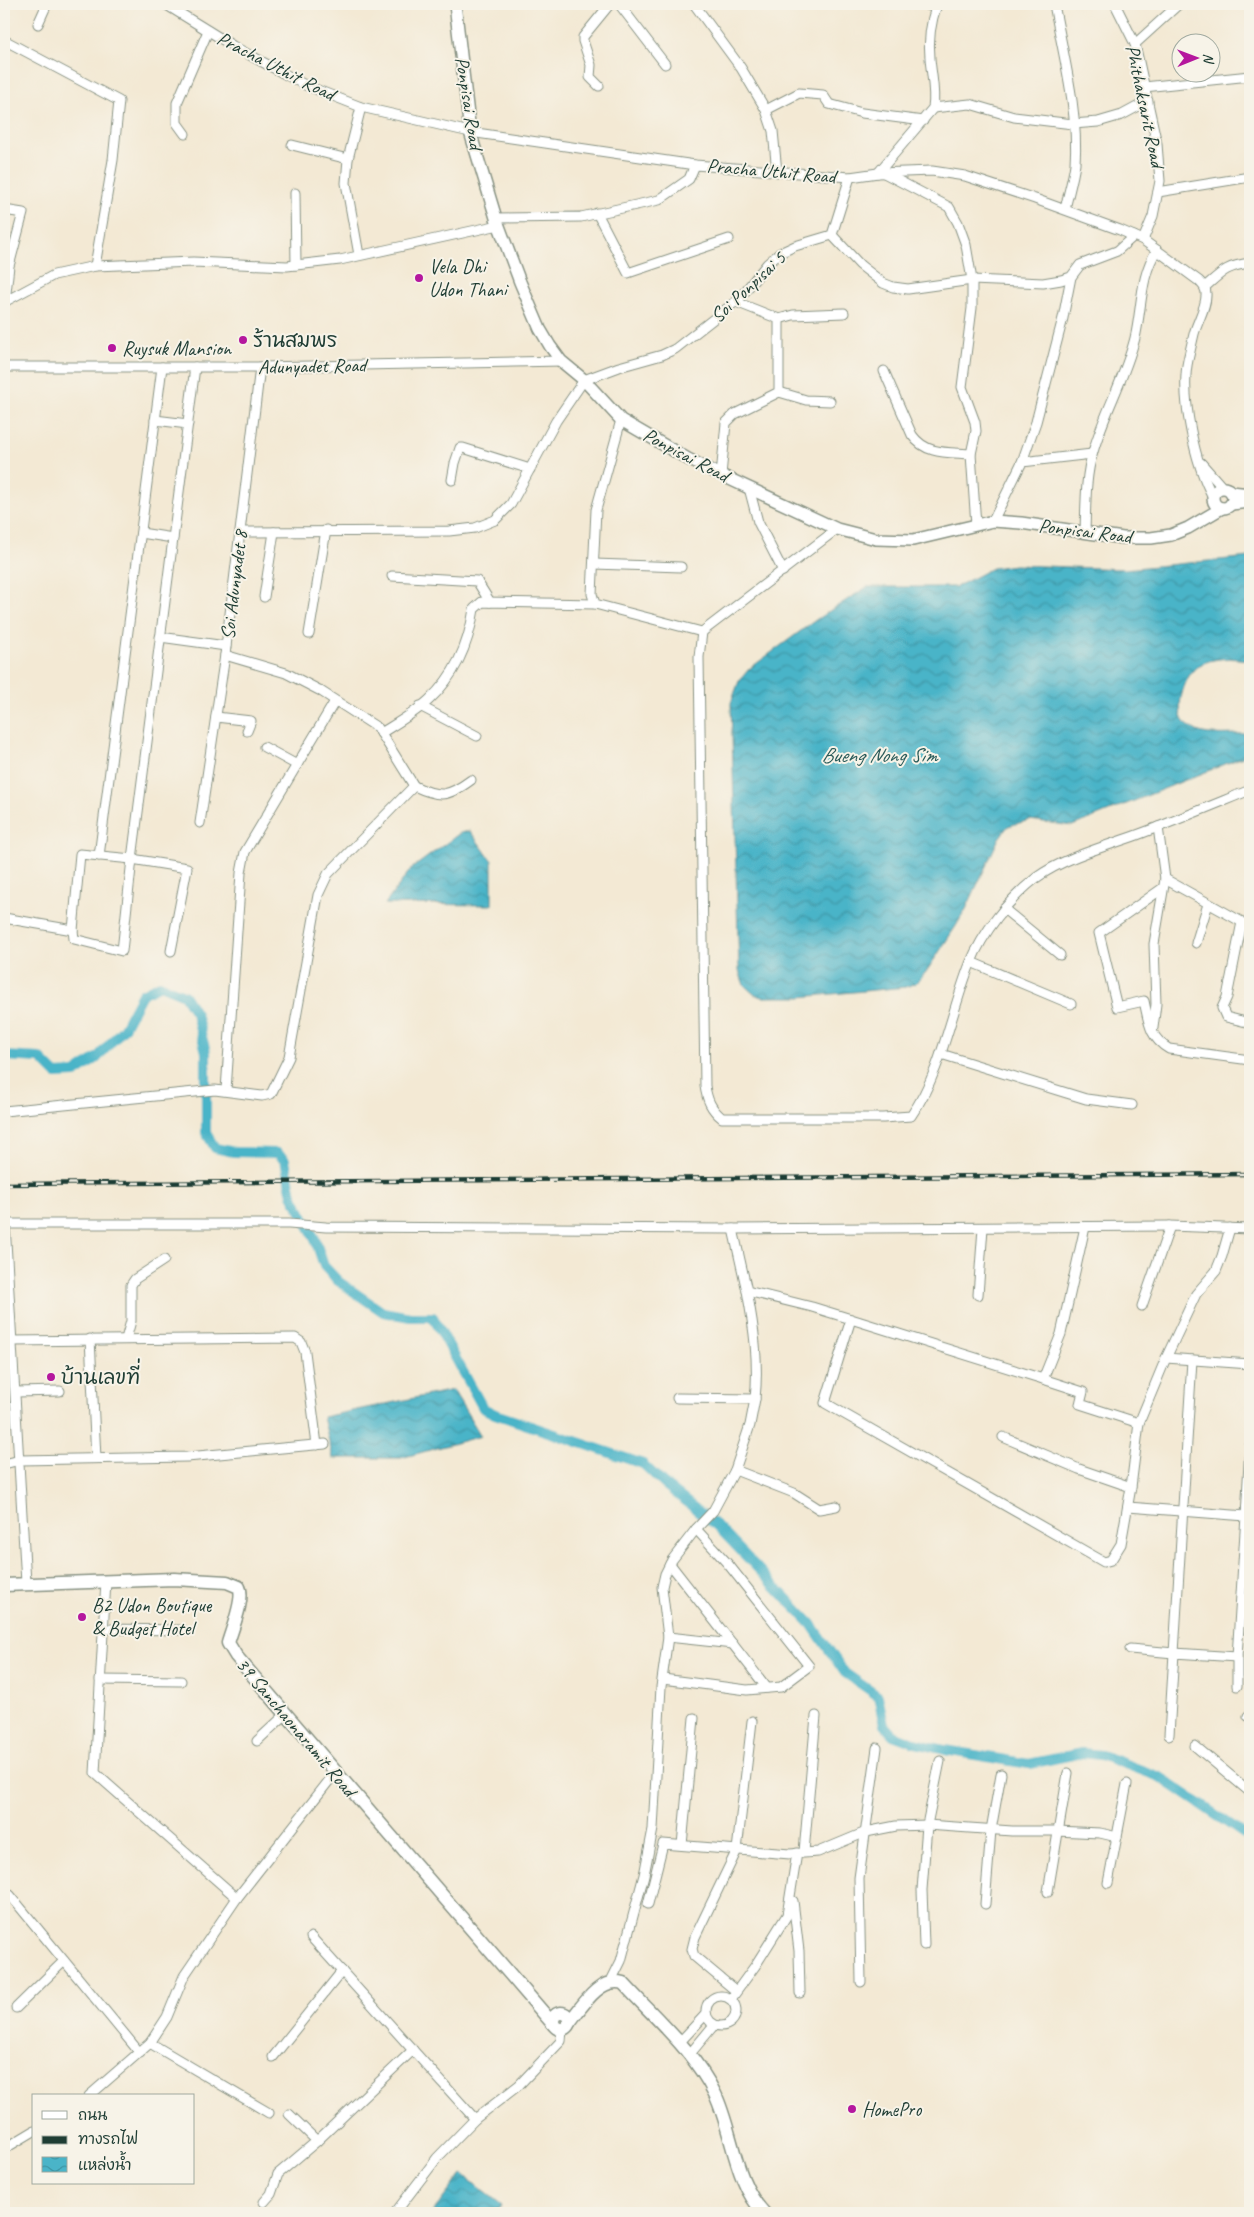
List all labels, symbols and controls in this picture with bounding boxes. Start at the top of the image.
street label: Pracha Uthit Road [213,26,342,108]
north arrow [1172,32,1222,82]
street label: Phithaksarit Road [1120,42,1171,173]
text: N [1200,53,1217,65]
street label: Ponpisai Road [449,55,489,154]
street label: Pracha Uthit Road [706,153,840,189]
street label: Soi Ponpisai 5 [705,245,792,328]
place label: Vela Dhi Udon Thani [429,254,509,302]
marker: Vela Dhi Udon Thani [413,272,425,284]
place label: ร้านสมพร [253,327,338,353]
marker: ร้านสมพร [237,334,249,346]
place label: Ruysuk Mansion [122,336,232,361]
marker: Ruysuk Mansion [106,342,118,354]
street label: Adunyadet Road [258,353,369,379]
street label: Ponpisai Road [639,422,736,489]
street label: Ponpisai Road [1037,513,1136,549]
street label: Soi Adunyadet 8 [215,527,253,641]
water label: Bueng Nong Sim [821,742,939,768]
place label: บ้านเลขที่ [61,1358,140,1390]
marker: บ้านเลขที่ [45,1371,57,1383]
place label: B2 Udon Boutique & Budget Hotel [92,1593,213,1641]
marker: B2 Udon Boutique & Budget Hotel [76,1611,88,1623]
street label: 39 Sanchaonaramit Road [230,1652,364,1804]
legend [32,2094,195,2184]
place label: HomePro [862,2097,922,2122]
marker: HomePro [846,2103,858,2115]
text: ถนน [78,2106,107,2125]
text: ทางรถไฟ [78,2129,138,2149]
text: แหล่งน้ำ [78,2151,132,2175]

